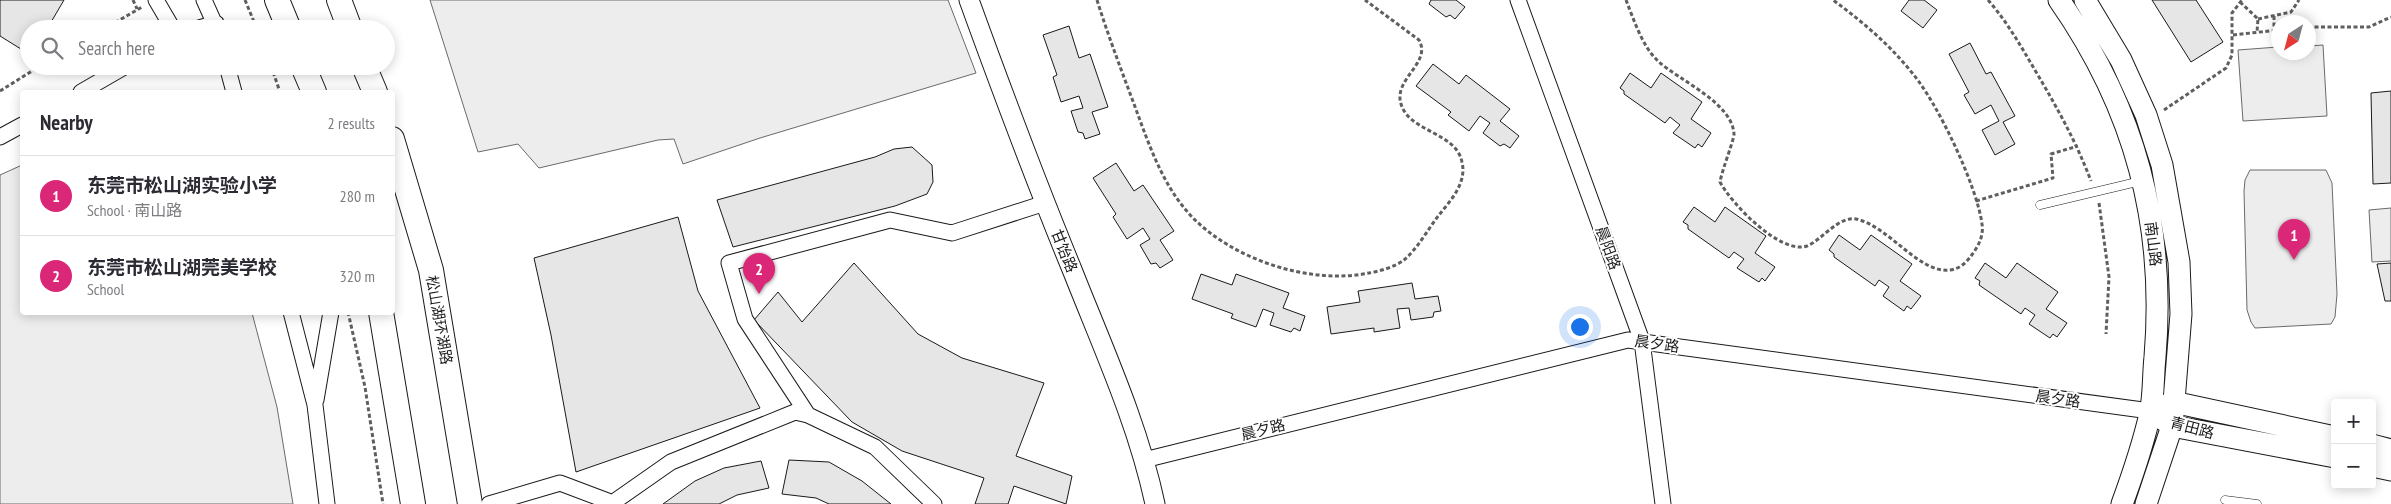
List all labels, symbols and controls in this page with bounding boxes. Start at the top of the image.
north arrow [2271,15,2316,60]
search box [20,20,395,75]
icon: search [38,34,66,62]
text: Search here [78,36,155,60]
text: Nearby [40,109,93,136]
text: 2 results [328,113,375,133]
text: 东莞市松山湖实验小学 [87,173,277,197]
text: 1 [52,186,60,206]
text: 280 m [340,186,375,206]
text: School · 南山路 [87,200,182,220]
pin: 1 [2278,219,2310,260]
street label: 南山路 [2141,220,2166,267]
street label: 晨阳路 [1592,223,1625,272]
street label: 甘饴路 [1047,226,1082,275]
pin: 2 [743,253,775,294]
text: 东莞市松山湖莞美学校 [87,255,277,279]
text: 2 [52,266,60,286]
text: 320 m [340,266,375,286]
street label: 松山湖环湖路 [422,274,457,366]
text: School [87,279,124,299]
your location [1567,314,1593,340]
street label: 晨夕路 [1633,331,1681,356]
street label: 晨夕路 [2034,386,2082,411]
map controls [2331,399,2376,489]
button: + [2331,399,2376,444]
street label: 青田路 [2168,413,2216,443]
street label: 晨夕路 [1239,415,1287,444]
button: − [2331,444,2376,489]

